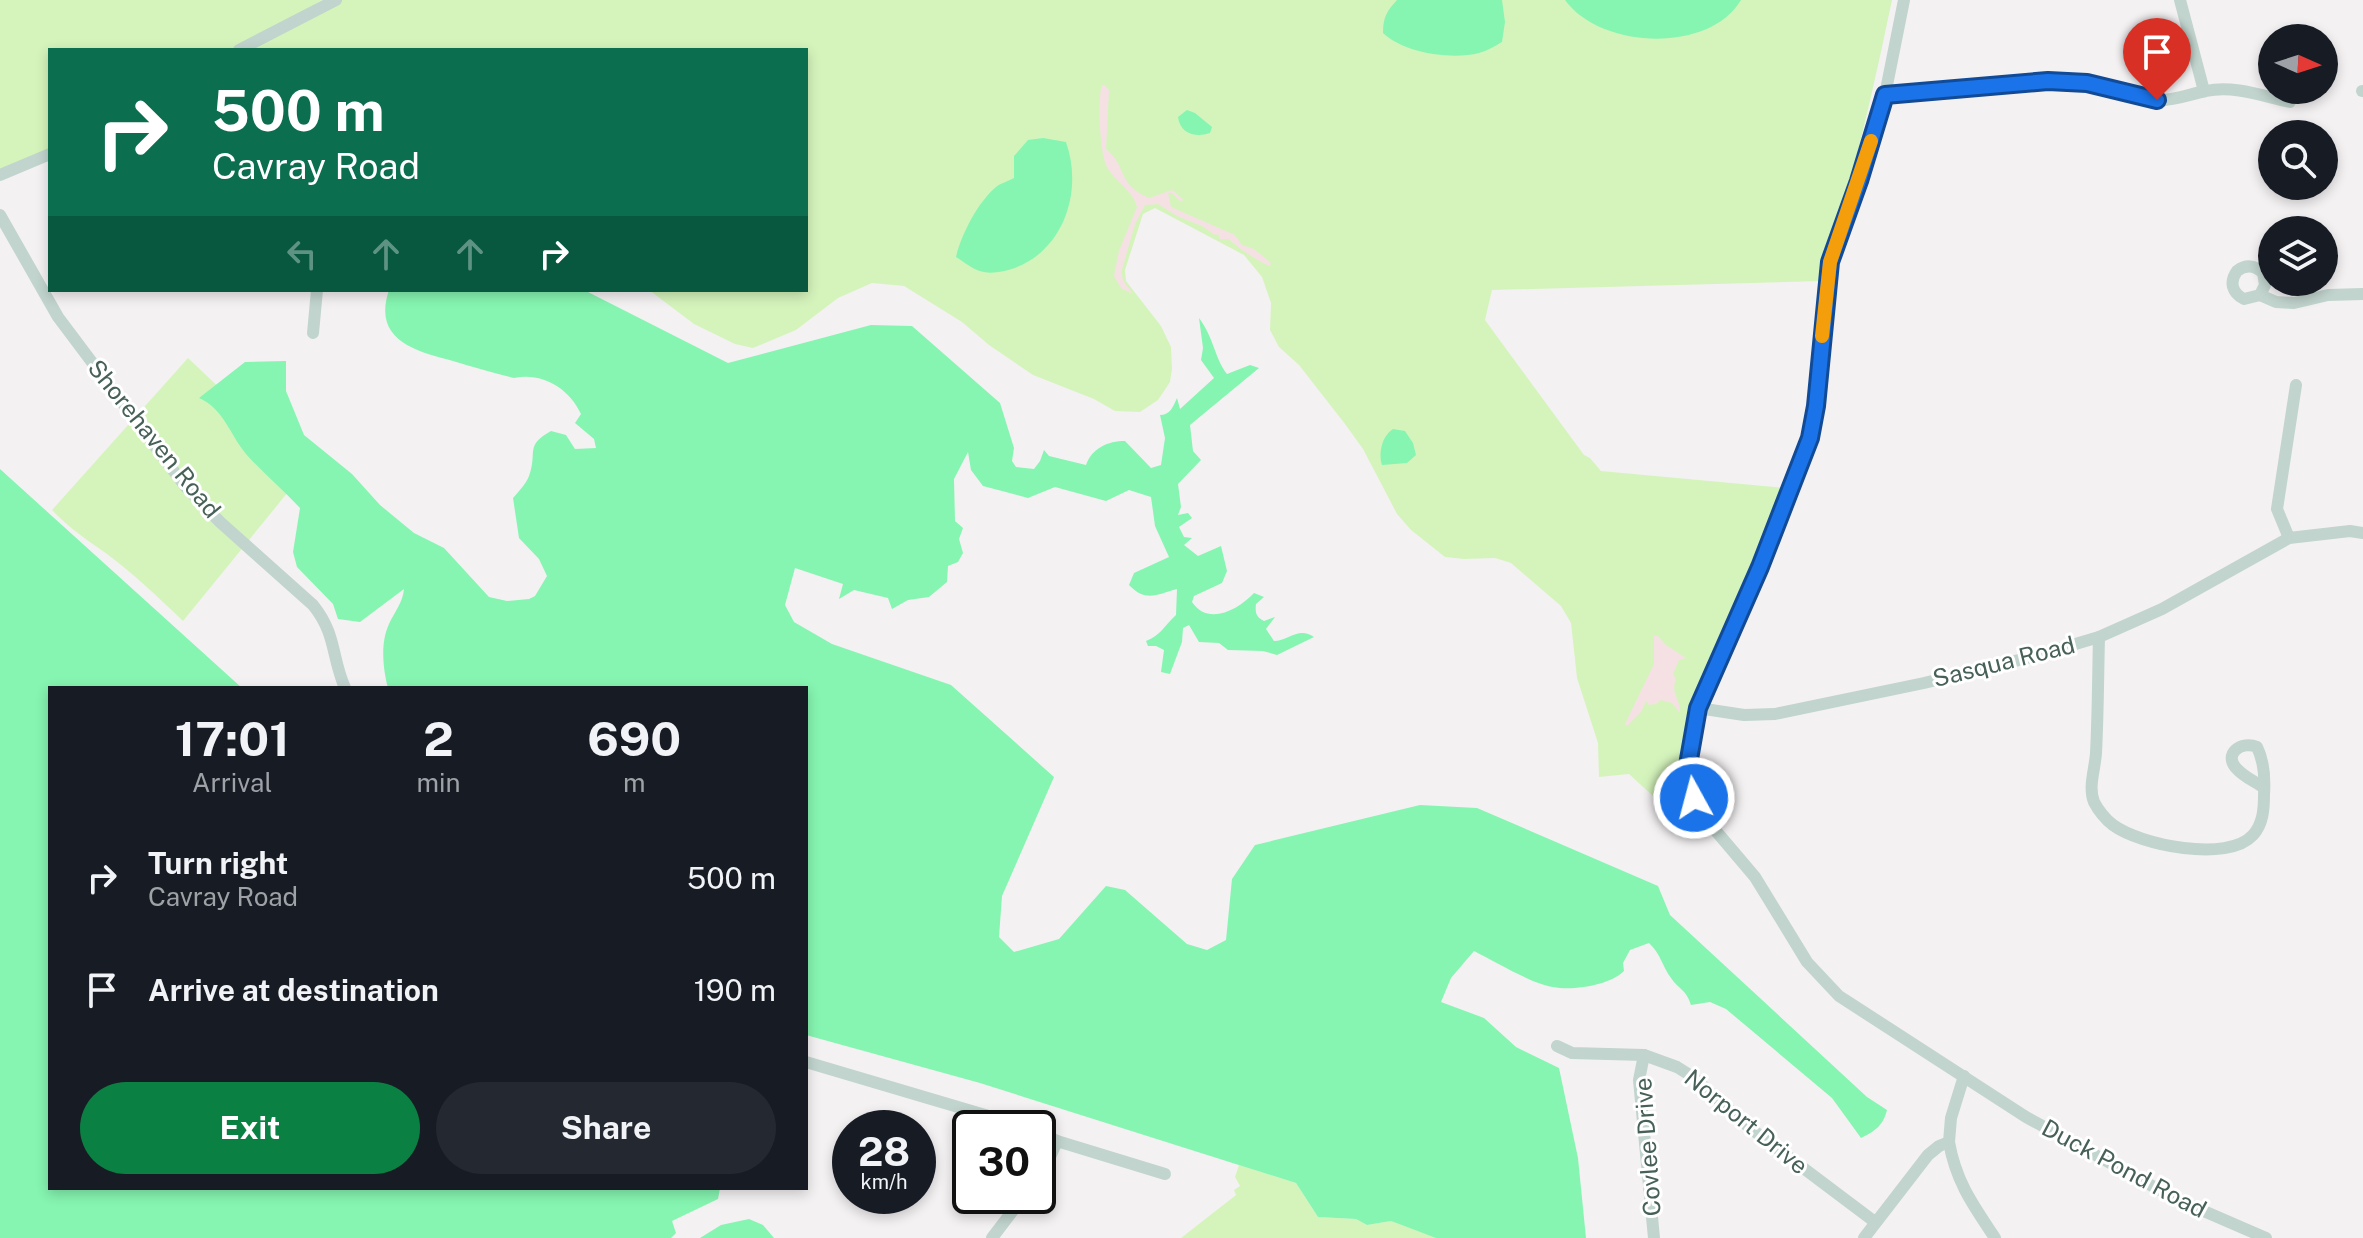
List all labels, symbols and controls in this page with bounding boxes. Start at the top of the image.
pin [2123,18,2191,100]
north arrow [2258,24,2338,104]
map controls [2258,24,2338,296]
icon: arrive [2135,30,2179,74]
text: 500 m [212,78,385,144]
icon: right [80,80,184,184]
button: search [2258,120,2338,200]
text: Cavray Road [212,145,420,187]
button: layers [2258,216,2338,296]
icon: left [280,232,324,276]
icon: ahead [364,232,408,276]
icon: ahead [448,232,492,276]
icon: right [532,232,576,276]
street label: Shorehaven Road [83,354,227,523]
street label: Sasqua Road [1930,630,2078,692]
text: 17:01 [175,710,290,767]
text: 2 [423,710,454,767]
text: 690 [587,710,681,767]
position arrow [1652,756,1736,840]
text: Arrival [192,767,272,798]
text: min [416,767,461,798]
text: m [623,767,646,798]
text: Turn right [148,845,288,881]
icon: right [80,856,124,900]
text: 500 m [687,860,776,896]
text: Cavray Road [148,881,298,912]
icon: arrive [80,968,124,1012]
text: Arrive at destination [148,972,439,1008]
text: 190 m [694,972,776,1008]
street label: Norport Drive [1679,1063,1814,1179]
street label: Covlee Drive [1628,1077,1666,1217]
button: Exit [80,1082,420,1174]
button: Share [436,1082,776,1174]
speed limit sign: 30 [952,1110,1056,1214]
street label: Duck Pond Road [2037,1113,2212,1223]
text: 28 [858,1128,910,1175]
text: km/h [860,1170,908,1194]

